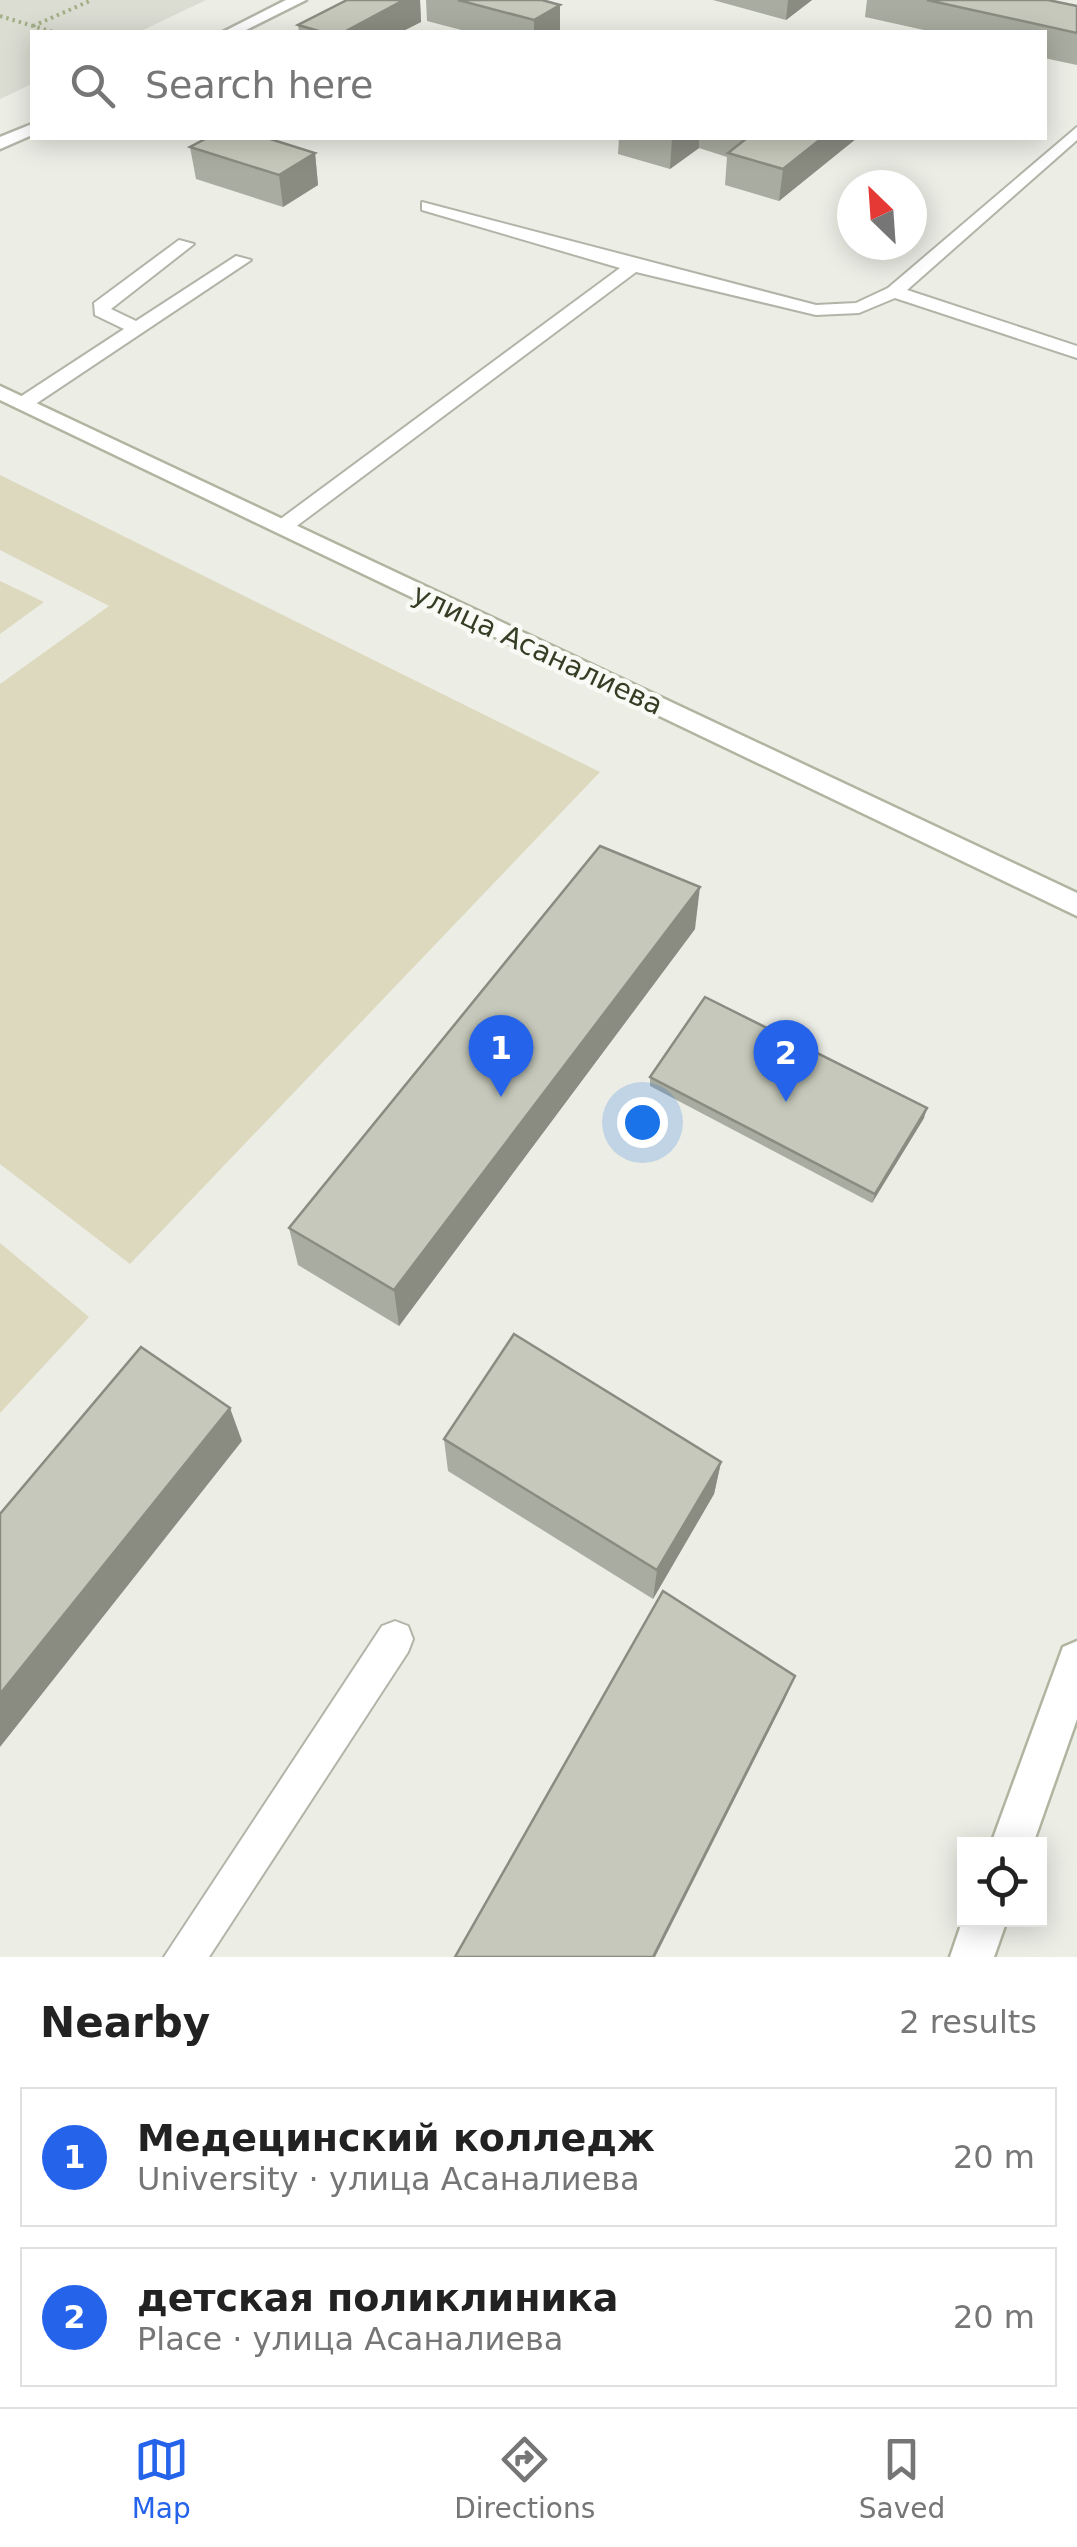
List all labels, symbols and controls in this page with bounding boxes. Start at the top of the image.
search box [30,30,1047,140]
icon: search [65,58,120,113]
text: Search here [145,63,373,107]
north arrow [837,170,927,260]
street label: улица Асаналиева [408,577,668,722]
pin: 1 [468,1014,534,1097]
pin: 2 [754,1020,818,1102]
your location [617,1097,668,1148]
map controls [957,1837,1047,1927]
button: locate [957,1837,1047,1927]
text: Nearby [40,1998,210,2047]
text: 2 results [899,2003,1037,2041]
text: Медецинский колледж [137,2116,655,2160]
text: 1 [63,2138,86,2176]
text: 20 m [953,2138,1035,2176]
text: University · улица Асаналиева [137,2160,640,2198]
text: детская поликлиника [137,2276,618,2320]
text: 2 [63,2298,86,2336]
text: 20 m [953,2298,1035,2336]
text: Place · улица Асаналиева [137,2320,563,2358]
tab: Map [132,2432,191,2525]
tab: Directions [454,2432,595,2525]
tab: Saved [859,2432,945,2525]

